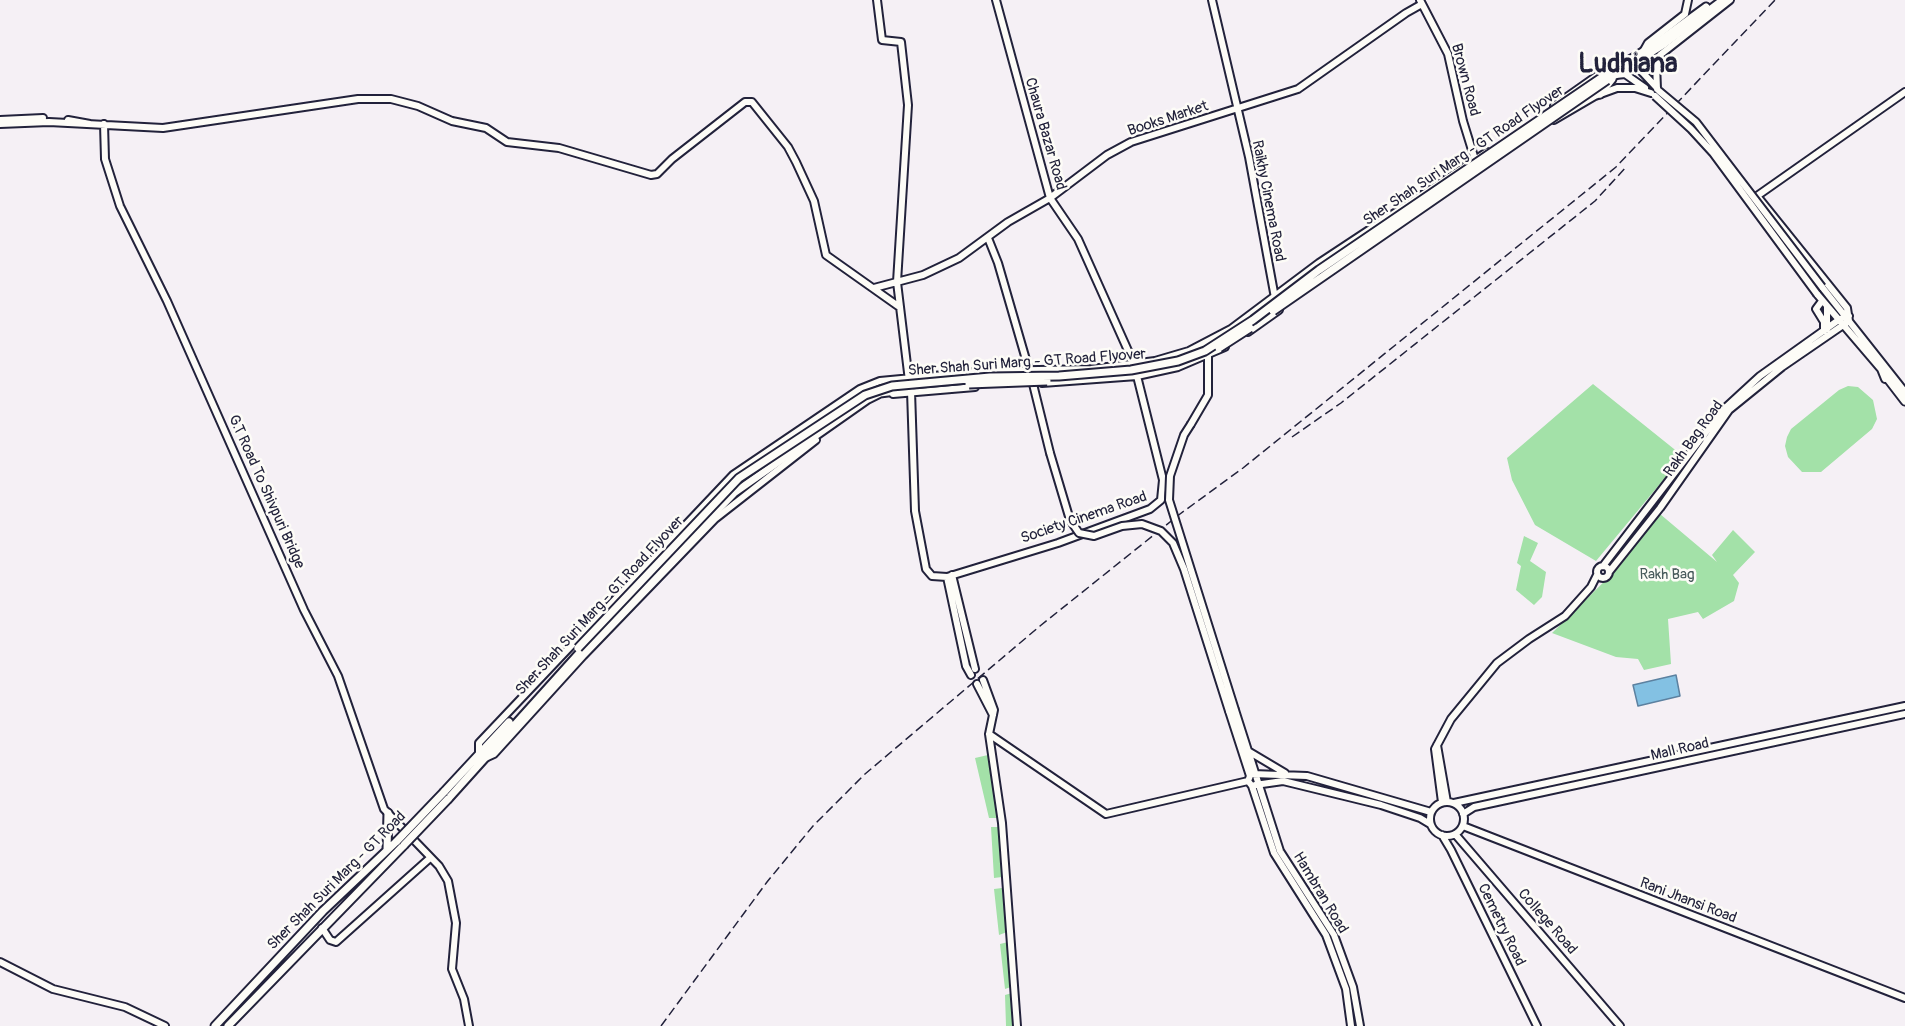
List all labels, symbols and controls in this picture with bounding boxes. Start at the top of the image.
street label: Brown Road [1447,42,1483,118]
district label: Ludhiana [1578,49,1678,81]
street label: Chaura Bazar Road [1020,76,1070,192]
street label: Sher Shah Suri Marg - GT Road Flyover [1360,82,1568,230]
street label: Books Market [1125,98,1211,140]
street label: Raikhy Cinema Road [1247,139,1289,263]
street label: Sher Shah Suri Marg - GT Road Flyover [907,346,1147,380]
street label: Rakh Bag Road [1660,397,1728,481]
street label: G.T Road To Shivpuri Bridge [224,412,308,572]
street label: Society Cinema Road [1019,488,1149,548]
street label: Sher Shah Suri Marg - GT Road Flyover [512,513,688,699]
park label: Rakh Bag [1639,566,1695,584]
street label: Mall Road [1649,735,1711,765]
street label: Sher Shah Suri Marg - GT Road [264,808,410,954]
street label: Hambran Road [1289,849,1351,937]
street label: Rani Jhansi Road [1637,874,1739,928]
street label: Cemetry Road [1473,881,1529,969]
street label: College Road [1514,885,1580,959]

